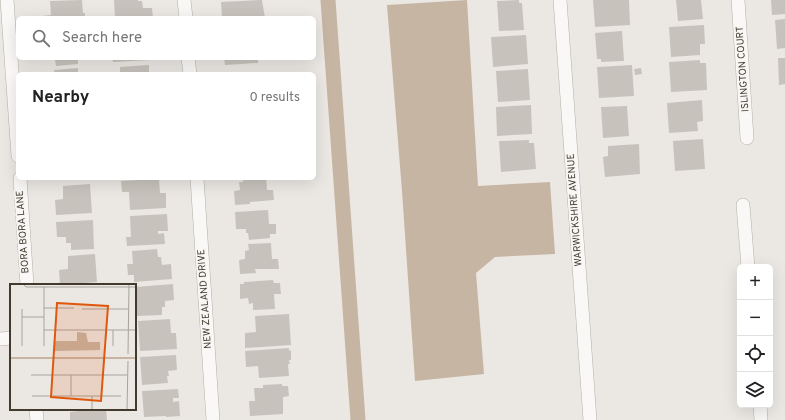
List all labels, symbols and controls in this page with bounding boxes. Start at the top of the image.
search box [16,16,316,60]
street label: ISLINGTON COURT [734,26,752,112]
icon: search [30,27,52,49]
text: Search here [62,29,142,48]
text: Nearby [32,87,89,109]
text: 0 results [249,90,300,106]
street label: WARWICKSHIRE AVENUE [565,153,585,267]
street label: BORA BORA LANE [14,190,32,274]
street label: NEW ZEALAND DRIVE [195,249,215,349]
map controls [737,264,773,408]
button: + [737,264,773,300]
inset map [10,284,136,410]
button: − [737,300,773,336]
button: locate [737,336,773,372]
button: layers [737,372,773,408]

